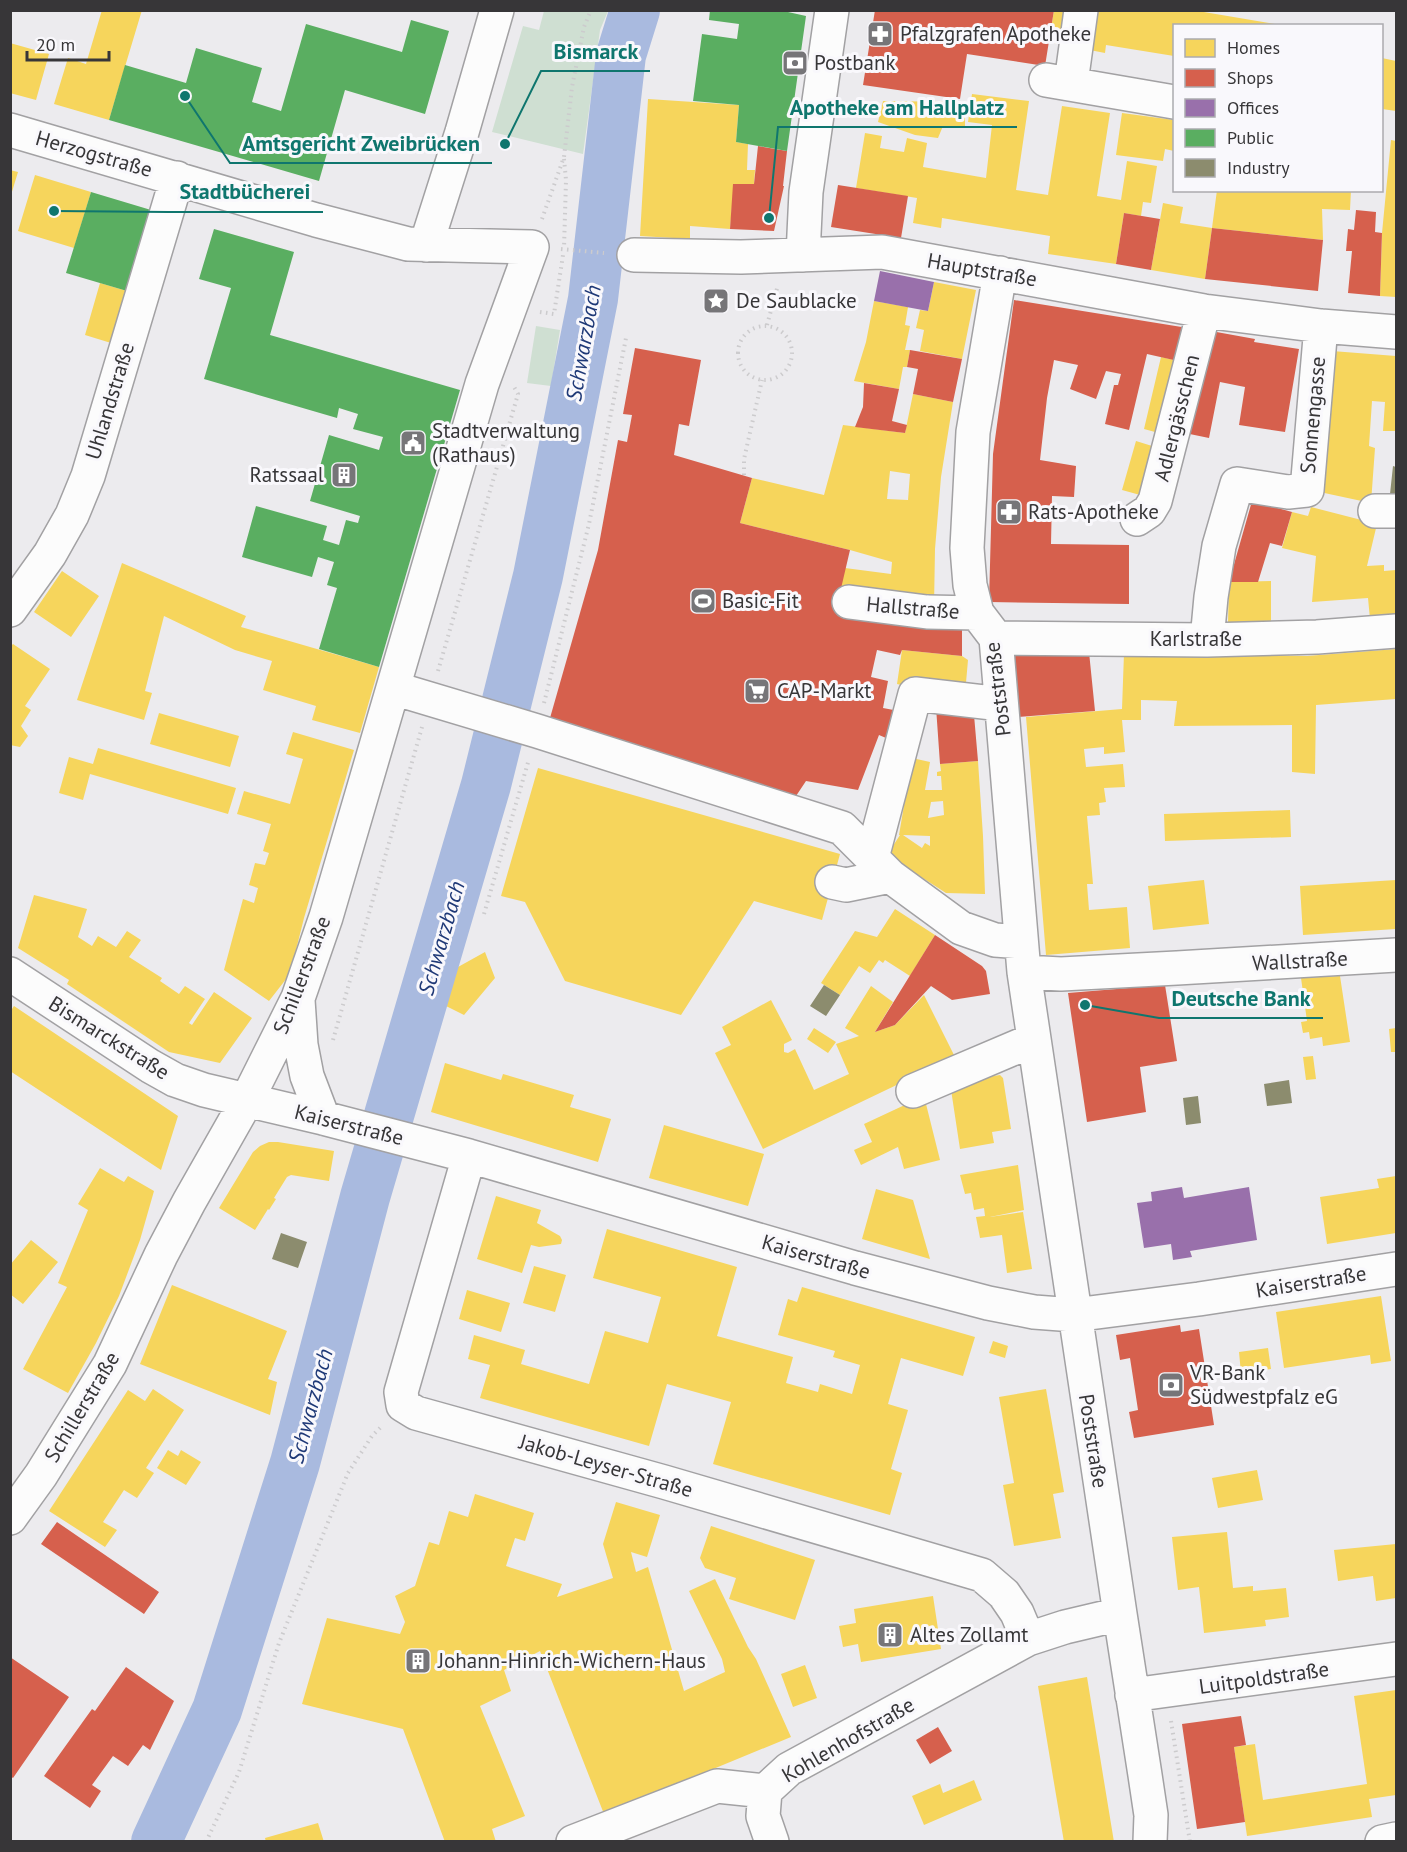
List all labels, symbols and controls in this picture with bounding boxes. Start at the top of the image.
pharmacy icon: Pfalzgrafen Apotheke [865,19,895,49]
place label: Pfalzgrafen Apotheke [900,20,1091,47]
scale bar [27,24,110,62]
legend [1173,24,1383,192]
callout: Bismarck [541,31,650,71]
text: 20 m [36,33,75,56]
text: Homes [1227,36,1280,59]
text: Bismarck [554,37,639,65]
bank icon: Postbank [780,48,810,78]
place label: Postbank [814,49,896,76]
text: Shops [1227,66,1273,89]
callout: Apotheke am Hallplatz [778,87,1017,127]
text: Apotheke am Hallplatz [790,93,1004,121]
text: Offices [1227,96,1279,119]
callout: Amtsgericht Zweibrücken [230,123,492,163]
street label: Herzogstraße [33,124,156,183]
text: Public [1227,126,1274,149]
text: Amtsgericht Zweibrücken [242,129,480,157]
text: Industry [1227,156,1290,179]
callout: Stadtbücherei [168,172,323,212]
text: Stadtbücherei [180,177,310,205]
street label: Hauptstraße [925,247,1039,292]
water label: Schwarzbach [559,283,607,403]
place icon: De Saublacke [701,286,731,316]
place label: De Saublacke [736,287,857,314]
street label: Uhlandstraße [79,339,140,463]
street label: Adlergässchen [1148,352,1205,484]
street label: Sonnengasse [1294,355,1331,475]
place label: Stadtverwaltung (Rathaus) [432,417,580,468]
public building icon: Stadtverwaltung (Rathaus) [398,428,428,458]
building icon: Ratssaal [329,460,359,490]
place label: Ratssaal [250,461,324,488]
pharmacy icon: Rats-Apotheke [994,497,1024,527]
place label: Rats-Apotheke [1028,498,1159,525]
sports icon: Basic-Fit [688,586,718,616]
place label: Basic-Fit [722,587,799,614]
street label: Hallstraße [865,590,961,625]
street label: Karlstraße [1150,625,1242,652]
street label: Poststraße [978,640,1017,738]
supermarket icon: CAP-Markt [742,676,772,706]
place label: CAP-Markt [777,677,871,704]
water label: Schwarzbach [411,878,471,998]
street label: Schillerstraße [267,912,336,1038]
street label: Wallstraße [1251,945,1349,976]
callout: Deutsche Bank [1159,978,1323,1018]
text: Deutsche Bank [1171,984,1311,1012]
street label: Bismarckstraße [44,990,175,1085]
street label: Kaiserstraße [292,1098,406,1151]
street label: Kaiserstraße [759,1228,873,1285]
street label: Kaiserstraße [1254,1259,1368,1304]
street label: Schillerstraße [38,1346,125,1467]
water label: Schwarzbach [281,1346,339,1466]
place label: VR-Bank Südwestpfalz eG [1189,1359,1338,1410]
bank icon: VR-Bank Südwestpfalz eG [1156,1370,1186,1400]
street label: Poststraße [1073,1392,1114,1490]
street label: Jakob-Leyser-Straße [515,1428,696,1503]
building icon: Altes Zollamt [875,1620,905,1650]
place label: Altes Zollamt [910,1621,1028,1648]
building icon: Johann-Hinrich-Wichern-Haus [403,1646,433,1676]
place label: Johann-Hinrich-Wichern-Haus [437,1647,706,1674]
street label: Luitpoldstraße [1197,1655,1331,1700]
street label: Kohlenhofstraße [777,1691,919,1788]

